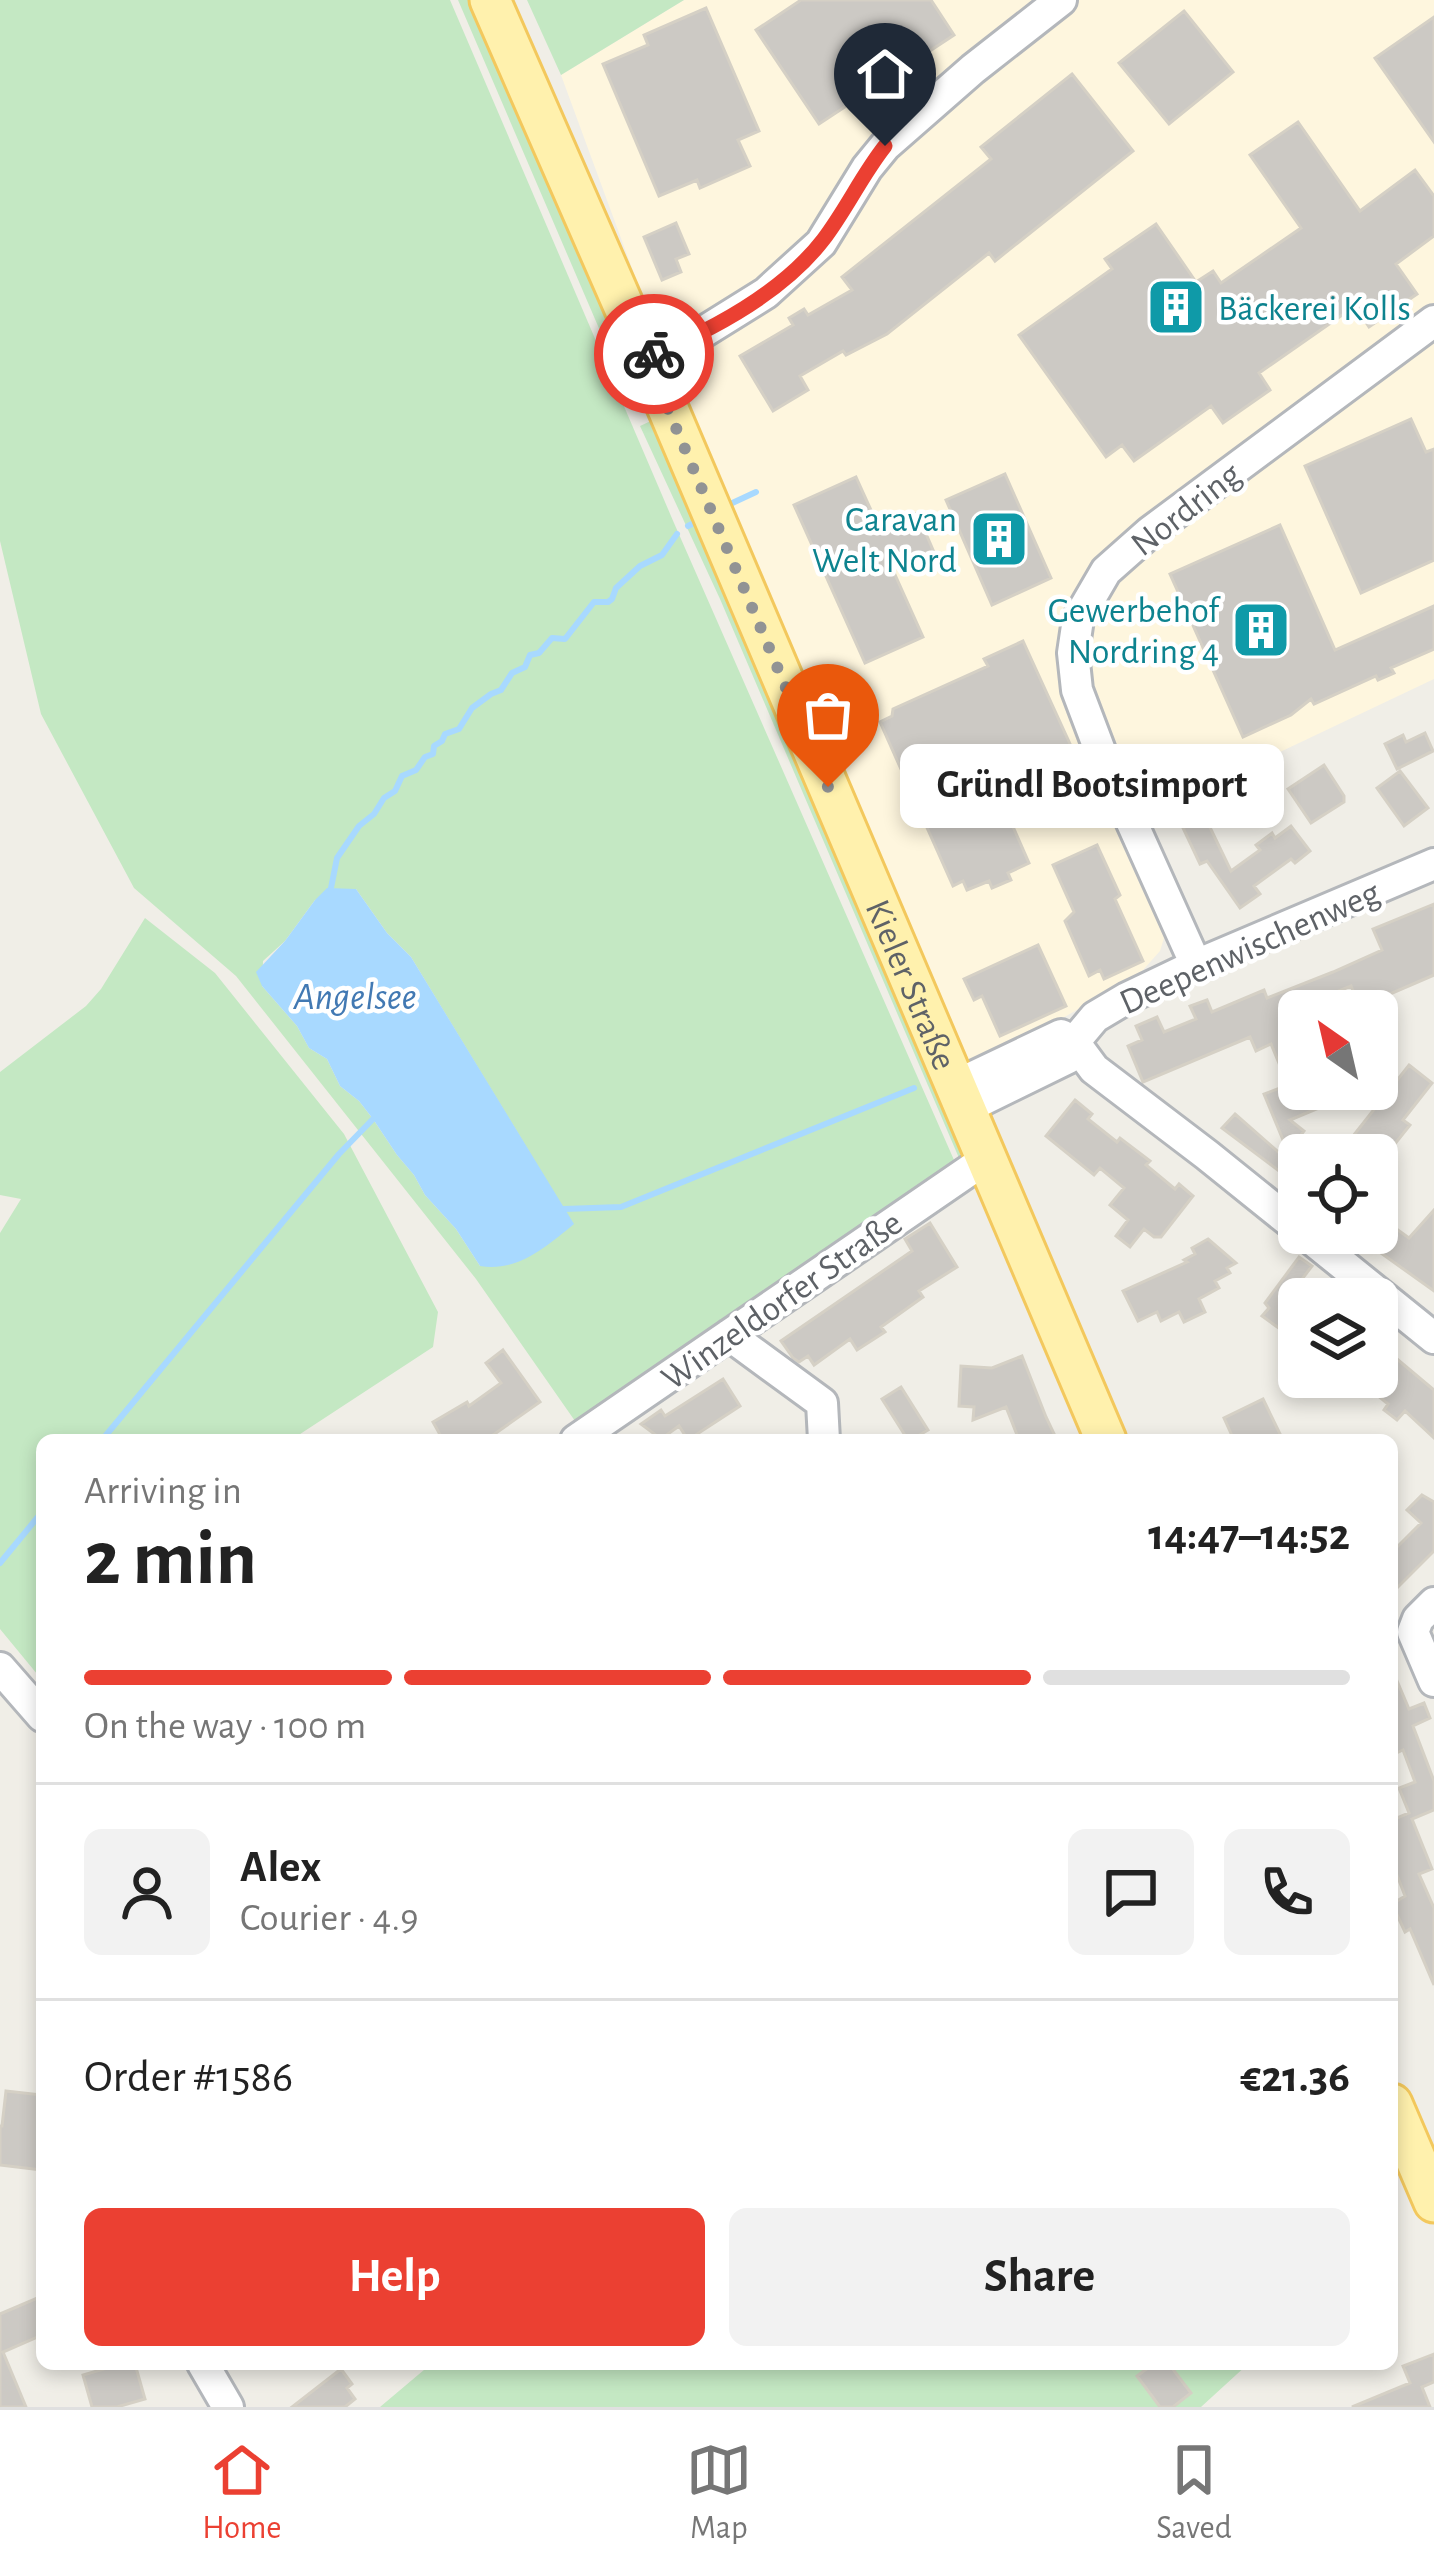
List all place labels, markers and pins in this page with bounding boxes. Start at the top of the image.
pin [834,23,936,146]
building icon: Bäckerei Kolls [1145,276,1207,338]
place label: Bäckerei Kolls [1218,291,1411,327]
place label: Caravan Welt Nord [812,502,957,579]
building icon: Caravan Welt Nord [968,508,1030,570]
place label: Gewerbehof Nordring 4 [1048,593,1221,670]
building icon: Gewerbehof Nordring 4 [1230,599,1292,661]
pin [777,664,879,787]
callout: Gründl Bootsimport [900,745,1284,829]

